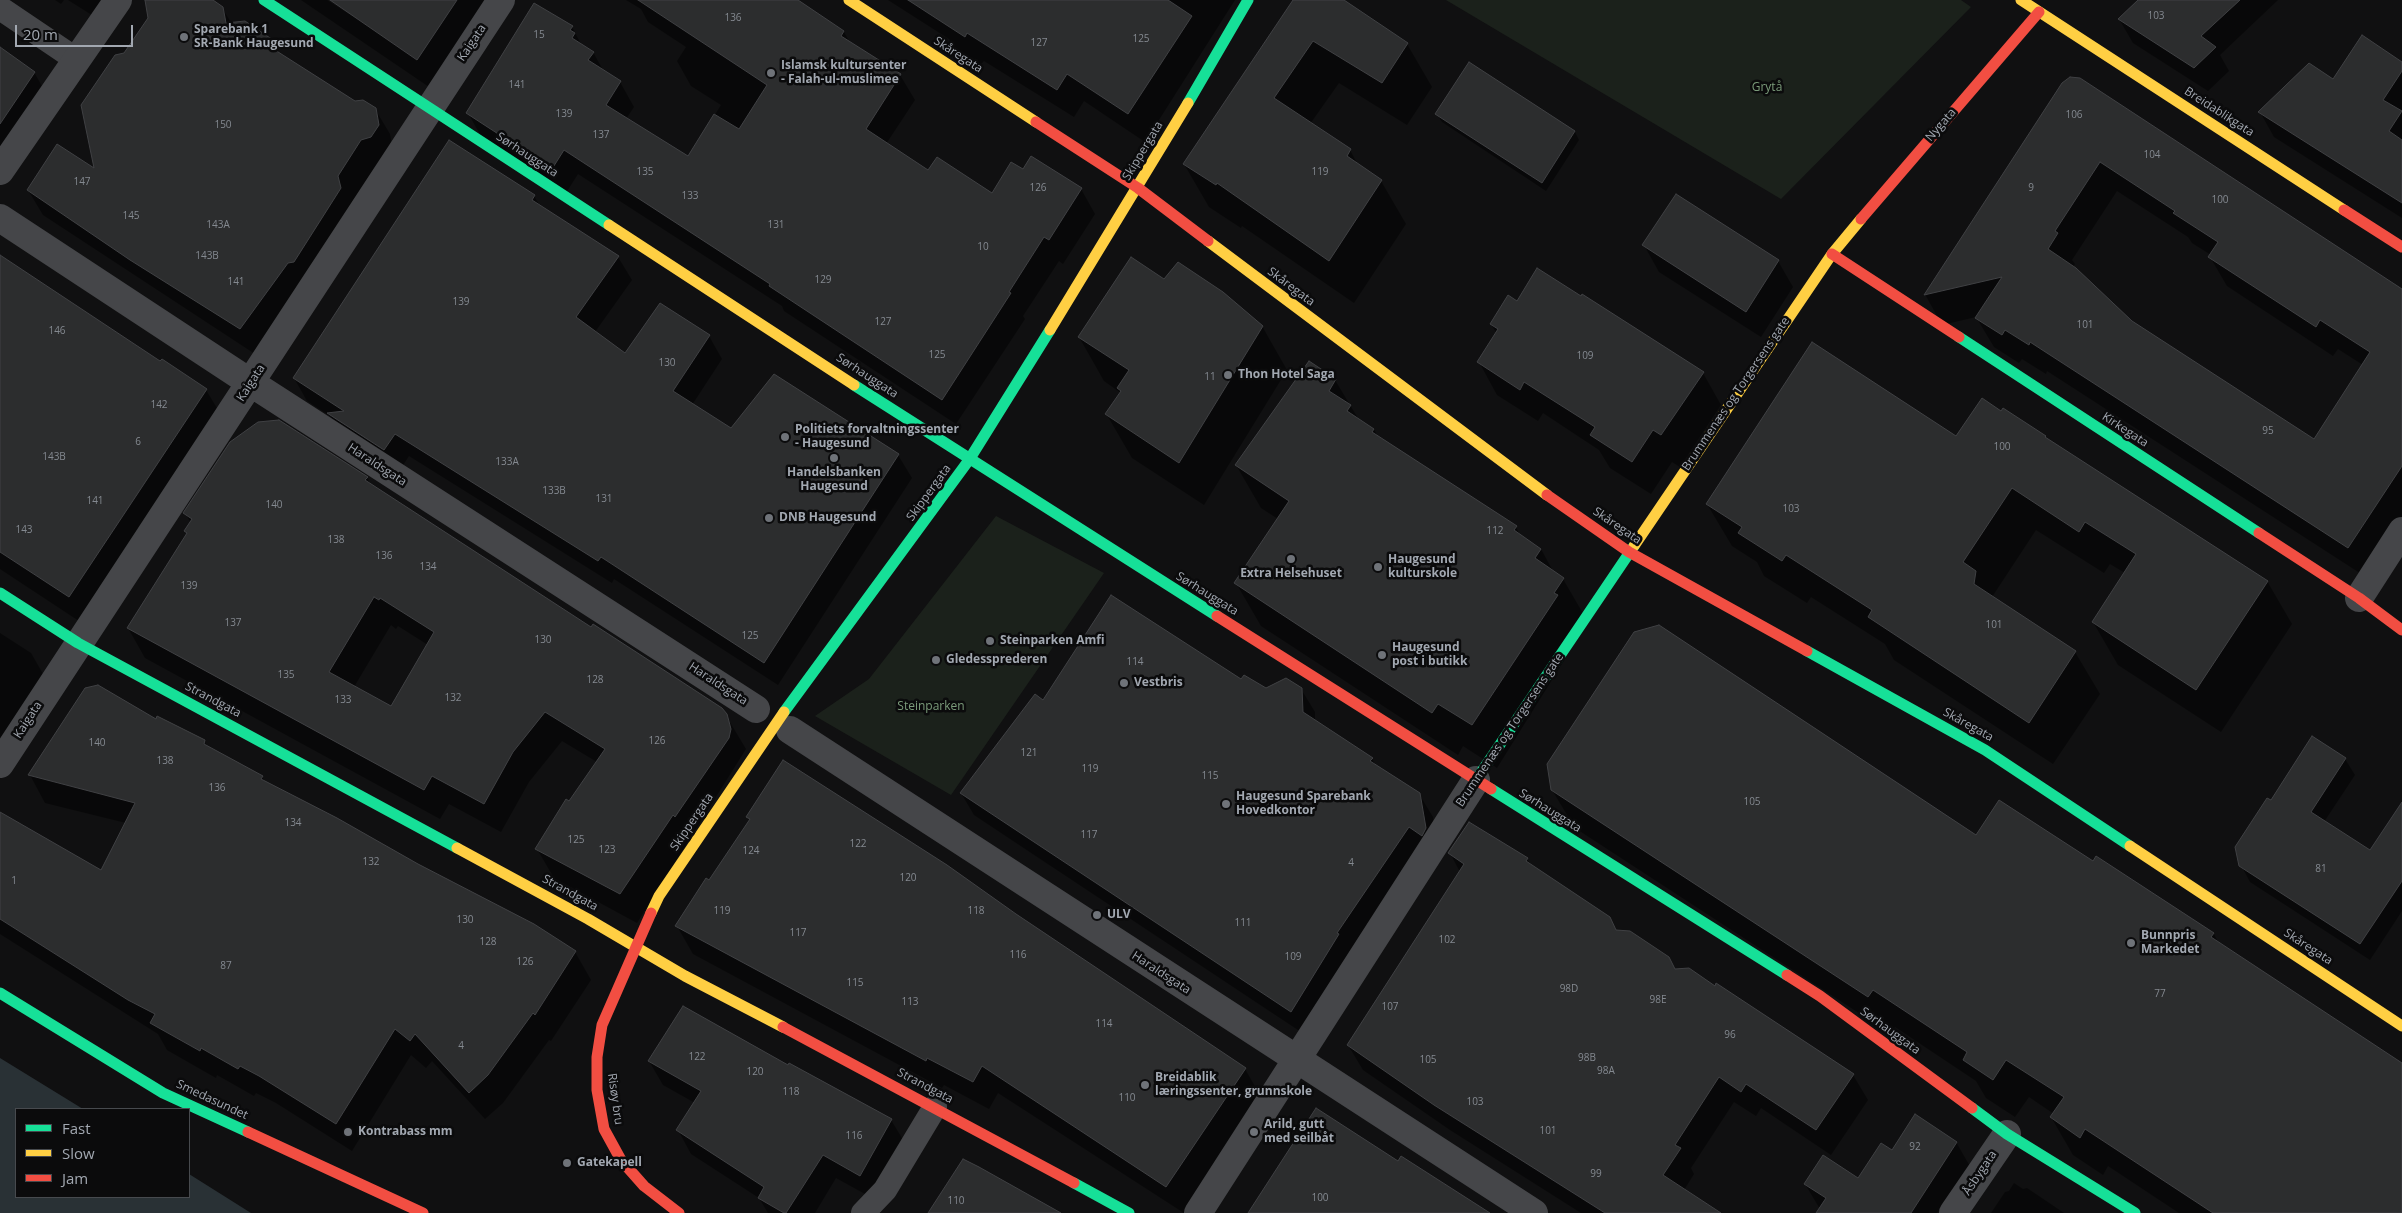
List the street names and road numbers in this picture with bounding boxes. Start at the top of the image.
street label: Kaigata [455,22,489,64]
street label: Skåregata [931,34,985,76]
street label: Breidablikgata [2181,84,2257,140]
street label: Nygata [1923,105,1959,145]
street label: Skippergata [1120,119,1166,183]
street label: Sørhauggata [493,130,561,180]
street label: Skåregata [1265,265,1317,309]
street label: Brummenæs og Torgersens gate [1679,314,1793,474]
street label: Sørhauggata [833,351,901,401]
street label: Kaigata [234,362,268,404]
street label: Kirkegata [2099,410,2151,450]
street label: Haraldsgata [345,441,409,489]
street label: Skippergata [904,462,954,524]
street label: Skåregata [1590,505,1644,547]
street label: Sørhauggata [1173,569,1241,619]
street label: Brummenæs og Torgersens gate [1453,650,1567,810]
street label: Haraldsgata [686,660,750,708]
street label: Strandgata [183,679,243,721]
street label: Kaigata [11,699,45,741]
street label: Skåregata [1940,705,1996,745]
street label: Sørhauggata [1516,786,1584,836]
street label: Skippergata [667,790,717,854]
street label: Strandgata [540,872,600,914]
street label: Skåregata [2281,926,2335,968]
street label: Haraldsgata [1129,949,1193,997]
street label: Sørhauggata [1857,1004,1923,1058]
street label: Strandgata [895,1065,955,1107]
street label: Risøy bru [604,1072,626,1126]
street label: Smedasundet [174,1077,250,1123]
street label: Åsbygata [1960,1148,2000,1198]

